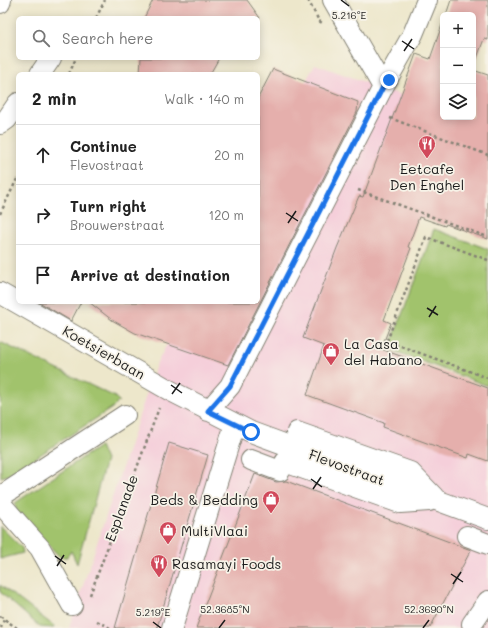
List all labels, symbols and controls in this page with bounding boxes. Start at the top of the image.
text: 5.216°E [332,8,366,22]
map controls [440,12,476,120]
button: + [440,12,476,48]
search box [16,16,260,60]
icon: search [30,27,52,49]
text: Search here [62,28,153,48]
button: − [440,48,476,84]
route end [380,71,398,89]
button: layers [440,84,476,120]
text: 2 min [32,87,77,109]
text: Walk · 140 m [164,90,244,107]
restaurant icon: Eetcafe Den Enghel [417,134,437,159]
text: Continue [70,136,137,156]
icon: ahead [32,144,54,166]
text: 20 m [214,146,244,163]
text: Flevostraat [70,156,144,173]
place label: Eetcafe Den Enghel [390,159,464,194]
text: Turn right [70,196,147,216]
icon: right [32,204,54,226]
text: 120 m [208,206,244,223]
text: Brouwerstraat [70,216,165,233]
icon: arrive [32,264,54,286]
text: Arrive at destination [70,265,230,285]
street label: Koetsierbaan [59,321,149,383]
place label: La Casa del Habano [344,334,422,369]
shop icon: La Casa del Habano [321,341,341,366]
route start [242,423,260,441]
street label: Flevostraat [306,445,388,489]
street label: Esplanade [100,472,142,544]
shop icon: Beds & Bedding [261,489,281,514]
place label: Beds & Bedding [151,490,258,509]
shop icon: MultiVlaai [158,520,178,545]
place label: MultiVlaai [181,521,248,540]
restaurant icon: Rasamayi Foods [149,553,169,578]
place label: Rasamayi Foods [172,554,281,573]
text: 52.3685°N [200,602,250,616]
text: 52.3690°N [404,602,454,616]
text: 5.219°E [136,605,170,619]

